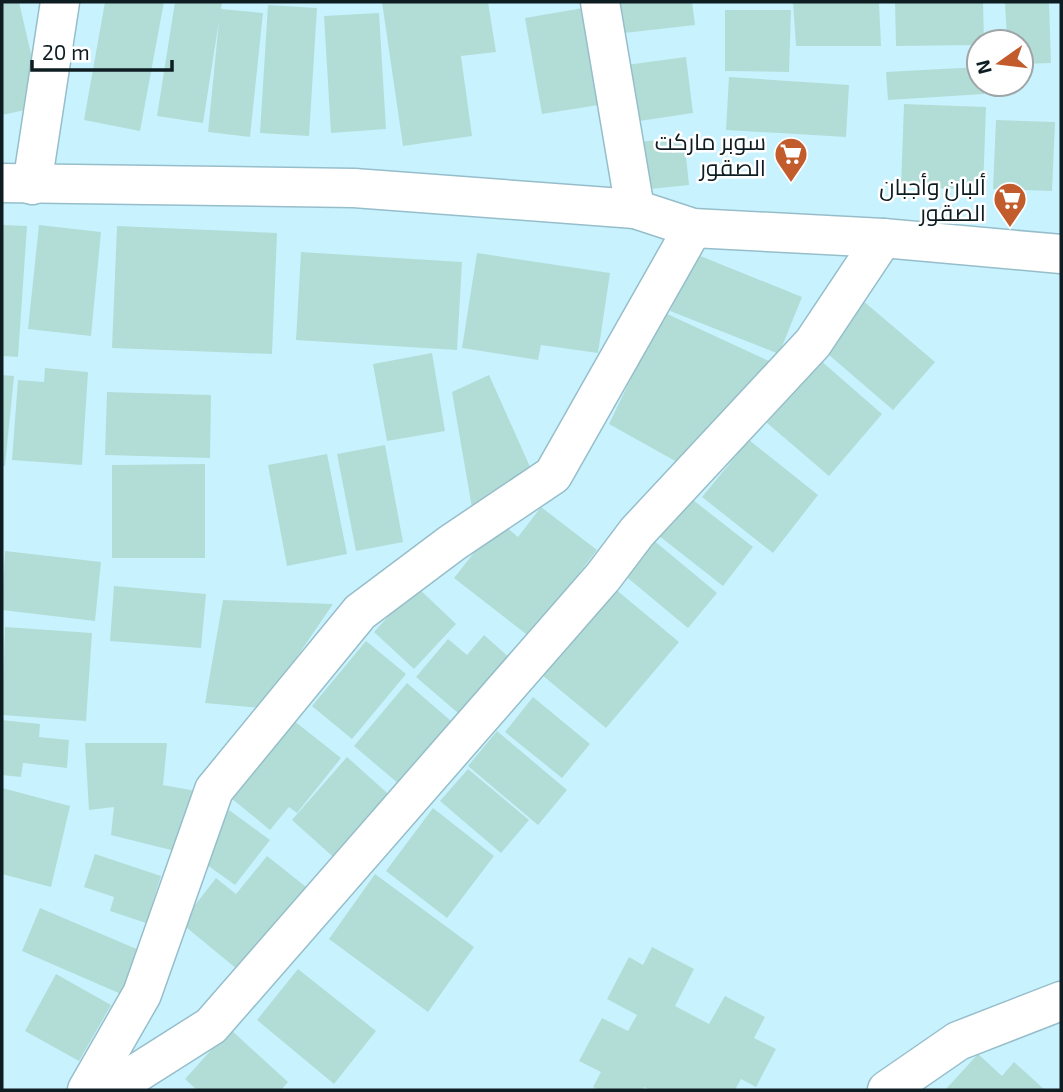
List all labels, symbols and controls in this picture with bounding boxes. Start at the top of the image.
scale bar [32,28,172,72]
north arrow [965,28,1035,98]
text: 20 m [42,39,90,64]
text: N [970,58,996,77]
place label: سوبر ماركت الصقور [655,127,766,181]
supermarket icon: سوبر ماركت الصقور [772,135,810,184]
place label: ألبان وأجبان الصقور [879,172,986,226]
supermarket icon: ألبان وأجبان الصقور [991,180,1029,229]

